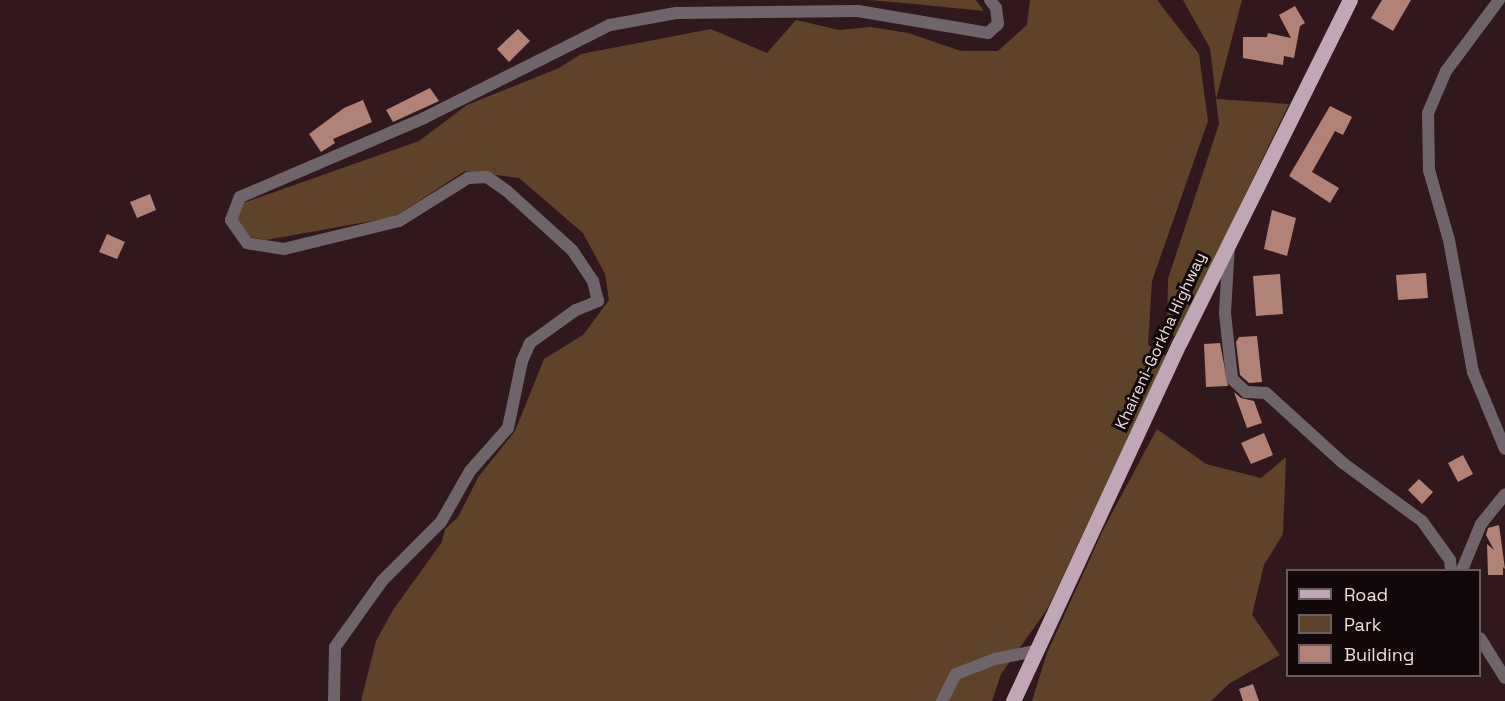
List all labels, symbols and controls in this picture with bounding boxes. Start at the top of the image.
street label: Khaireni-Gorkha Highway [1112,249,1210,433]
legend [1286,569,1481,677]
text: Road [1344,583,1388,606]
text: Park [1344,613,1381,636]
text: Building [1344,643,1414,666]

